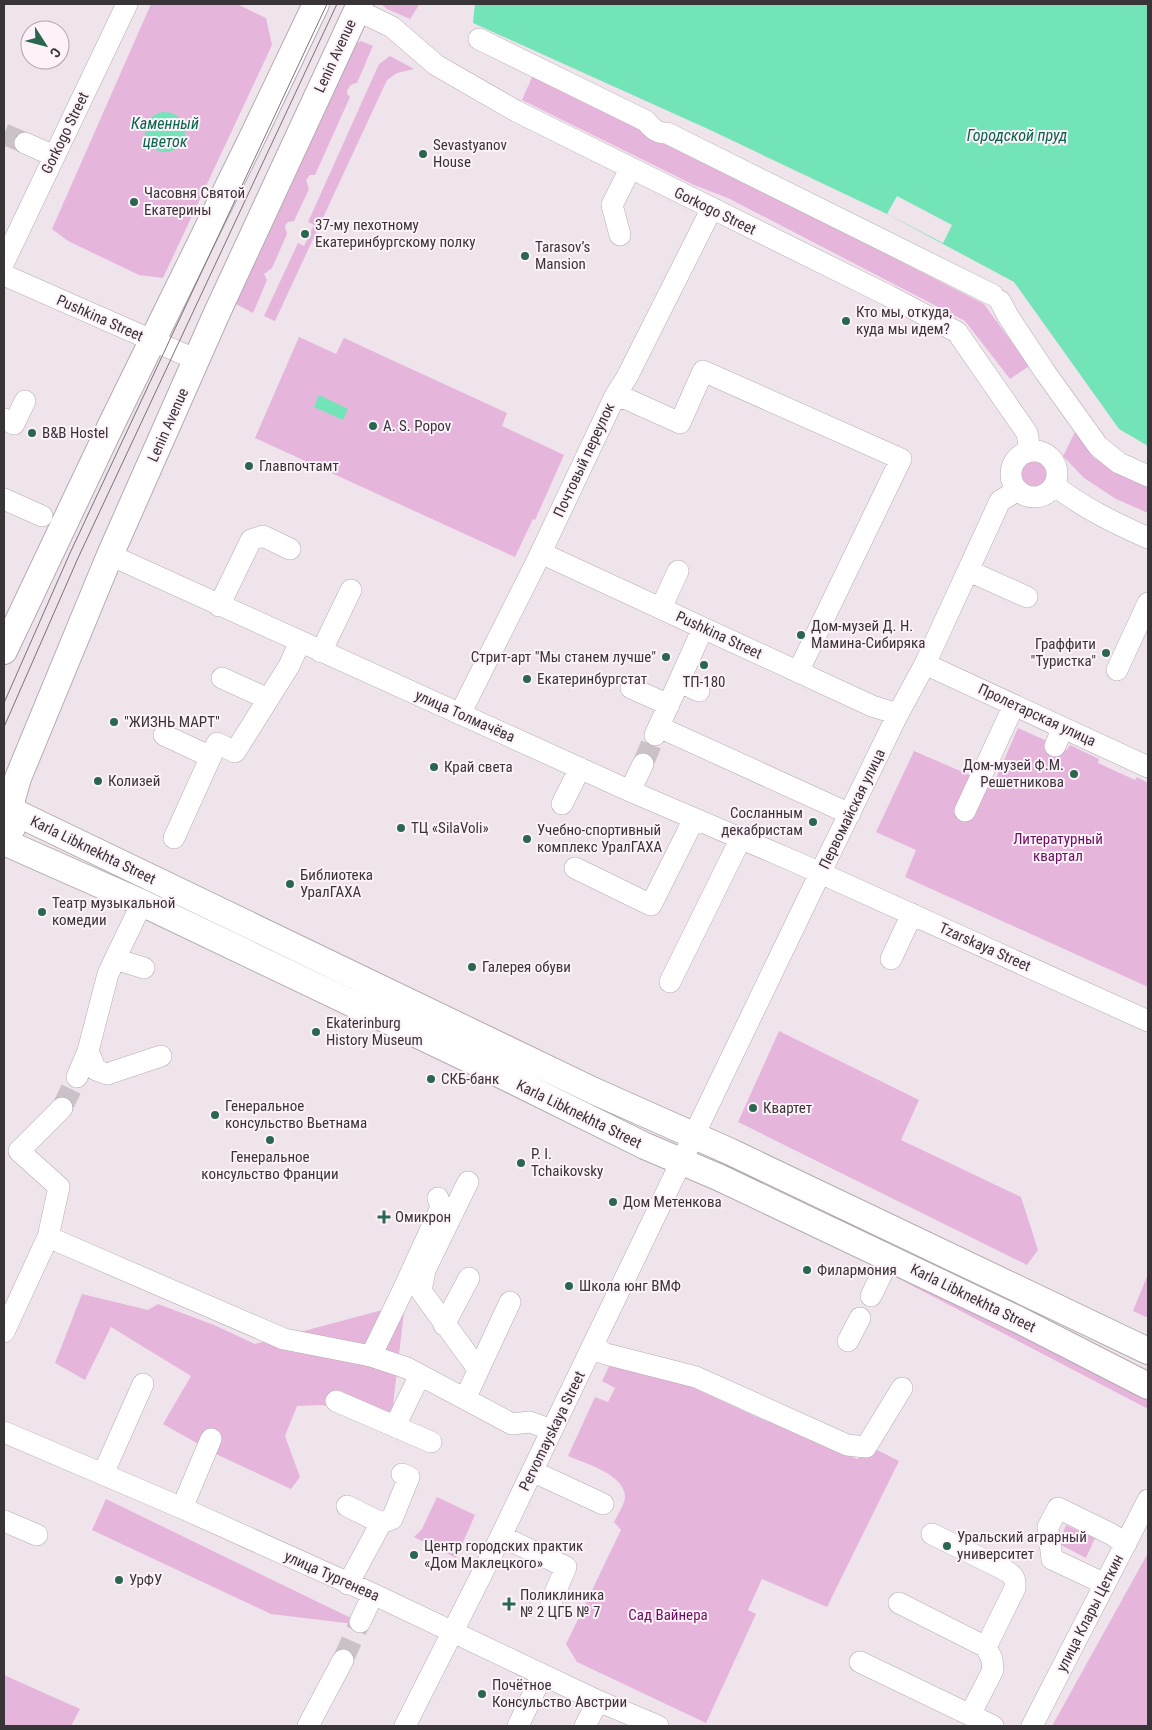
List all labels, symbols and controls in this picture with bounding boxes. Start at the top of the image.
street label: Lenin Avenue [310,17,360,95]
north arrow [20,20,70,70]
text: С [47,45,64,61]
street label: Gorkogo Street [37,89,93,177]
water label: Каменный цветок [131,114,199,151]
water label: Городской пруд [967,126,1067,145]
place label: Sevastyanov House [433,136,507,171]
marker: Sevastyanov House [417,148,429,160]
street label: Gorkogo Street [671,183,759,239]
place label: Часовня Святой Екатерины [144,184,245,219]
marker: Часовня Святой Екатерины [128,196,140,208]
place label: 37-му пехотному Екатеринбургскому полку [315,216,476,251]
marker: 37-му пехотному Екатеринбургскому полку [299,228,311,240]
place label: Tarasov’s Mansion [535,238,591,273]
marker: Tarasov’s Mansion [519,250,531,262]
street label: Pushkina Street [54,291,146,345]
place label: Кто мы, откуда, куда мы идем? [856,303,952,338]
marker: Кто мы, откуда, куда мы идем? [840,315,852,327]
street label: Lenin Avenue [144,385,192,465]
street label: Почтовый переулок [550,400,618,520]
place label: A. S. Popov [383,417,452,435]
marker: A. S. Popov [367,420,379,432]
place label: B&B Hostel [42,424,109,442]
marker: B&B Hostel [26,427,38,439]
place label: Главпочтамт [259,457,339,475]
marker: Главпочтамт [243,460,255,472]
street label: Pushkina Street [673,607,765,663]
place label: Дом-музей Д. Н. Мамина-Сибиряка [811,617,925,652]
marker: Дом-музей Д. Н. Мамина-Сибиряка [795,629,807,641]
place label: Граффити "Туристка" [1031,635,1096,670]
marker: Граффити "Туристка" [1100,647,1112,659]
place label: Стрит-арт "Мы станем лучше" [471,648,656,666]
marker: Стрит-арт "Мы станем лучше" [660,651,672,663]
marker: ТП-180 [698,659,710,671]
place label: Екатеринбургстат [537,670,647,688]
marker: Екатеринбургстат [521,673,533,685]
place label: ТП-180 [682,673,726,691]
street label: Пролетарская улица [975,680,1099,750]
street label: улица Толмачёва [412,686,518,746]
place label: "ЖИЗНЬ МАРТ" [124,713,220,731]
marker: "ЖИЗНЬ МАРТ" [108,716,120,728]
street label: Первомайская улица [815,746,889,872]
place label: Дом-музей Ф.М. Решетникова [963,756,1064,791]
place label: Край света [444,758,513,776]
marker: Край света [428,761,440,773]
marker: Дом-музей Ф.М. Решетникова [1068,768,1080,780]
place label: Колизей [108,772,160,790]
marker: Колизей [92,775,104,787]
place label: Сосланным декабристам [721,804,803,839]
street label: Karla Libknekhta Street [27,812,159,888]
marker: Сосланным декабристам [807,816,819,828]
place label: ТЦ «SilaVoli» [411,819,489,837]
place label: Учебно-спортивный комплекс УралГАХА [537,821,663,856]
marker: ТЦ «SilaVoli» [395,822,407,834]
park label: Литературный квартал [1013,830,1103,865]
marker: Учебно-спортивный комплекс УралГАХА [521,833,533,845]
place label: Библиотека УралГАХА [300,866,373,901]
marker: Библиотека УралГАХА [284,878,296,890]
place label: Театр музыкальной комедии [52,894,175,929]
marker: Театр музыкальной комедии [36,906,48,918]
street label: Tzarskaya Street [936,919,1034,975]
place label: Галерея обуви [482,958,571,976]
marker: Галерея обуви [466,961,478,973]
place label: Ekaterinburg History Museum [326,1014,423,1049]
marker: Ekaterinburg History Museum [310,1026,322,1038]
place label: СКБ-банк [441,1070,499,1088]
marker: СКБ-банк [425,1073,437,1085]
street label: Karla Libknekhta Street [513,1076,645,1152]
place label: Генеральное консульство Вьетнама [225,1097,367,1132]
place label: Квартет [763,1099,812,1117]
marker: Квартет [747,1102,759,1114]
marker: Генеральное консульство Вьетнама [209,1109,221,1121]
marker: Генеральное консульство Франции [264,1134,276,1146]
place label: P. I. Tchaikovsky [531,1145,603,1180]
place label: Генеральное консульство Франции [201,1148,339,1183]
marker: P. I. Tchaikovsky [515,1157,527,1169]
place label: Дом Метенкова [623,1193,722,1211]
marker: Дом Метенкова [607,1196,619,1208]
place label: Омикрон [395,1208,451,1226]
marker: Омикрон [377,1210,391,1224]
street label: Karla Libknekhta Street [907,1260,1039,1336]
place label: Филармония [817,1261,897,1279]
marker: Филармония [801,1264,813,1276]
place label: Школа юнг ВМФ [579,1277,681,1295]
marker: Школа юнг ВМФ [563,1280,575,1292]
street label: Pervomayskaya Street [515,1368,589,1494]
place label: Уральский аграрный университет [957,1528,1087,1563]
place label: Центр городских практик «Дом Маклецкого» [424,1537,583,1572]
marker: Уральский аграрный университет [941,1540,953,1552]
street label: улица Тургенева [282,1547,382,1605]
marker: Центр городских практик «Дом Маклецкого» [408,1549,420,1561]
street label: улица Клары Цеткин [1053,1551,1127,1675]
place label: УрФУ [129,1571,162,1589]
marker: УрФУ [113,1574,125,1586]
place label: Поликлиника № 2 ЦГБ № 7 [520,1586,604,1621]
marker: Поликлиника № 2 ЦГБ № 7 [502,1597,516,1611]
park label: Сад Вайнера [628,1606,708,1624]
place label: Почётное Консульство Австрии [492,1676,627,1711]
marker: Почётное Консульство Австрии [476,1688,488,1700]

